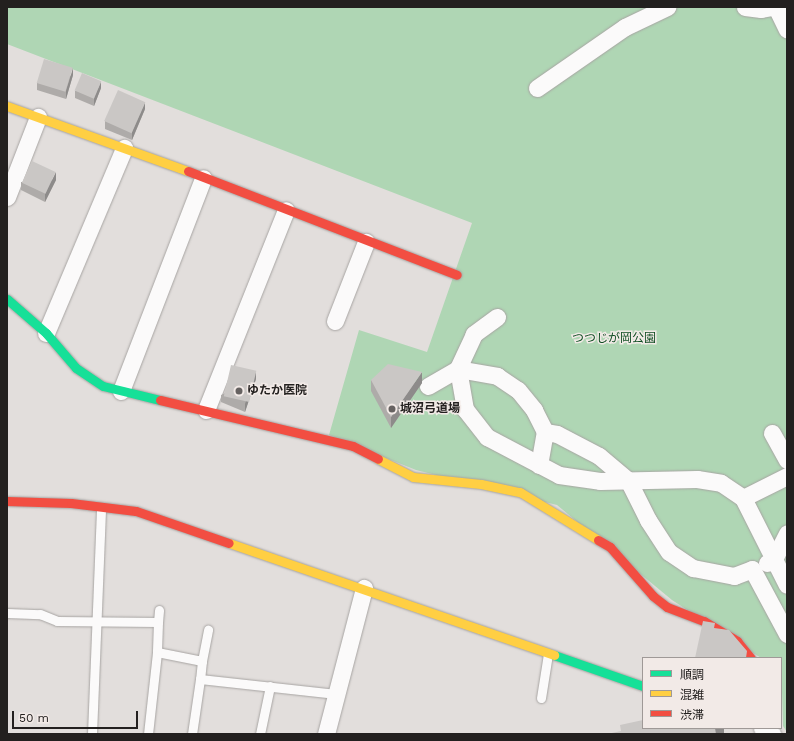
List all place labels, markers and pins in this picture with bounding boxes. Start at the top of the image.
place label: ゆたか医院 [247,384,307,398]
marker: ゆたか医院 [234,386,244,396]
place label: 城沼弓道場 [400,402,460,416]
marker: 城沼弓道場 [387,404,397,414]

